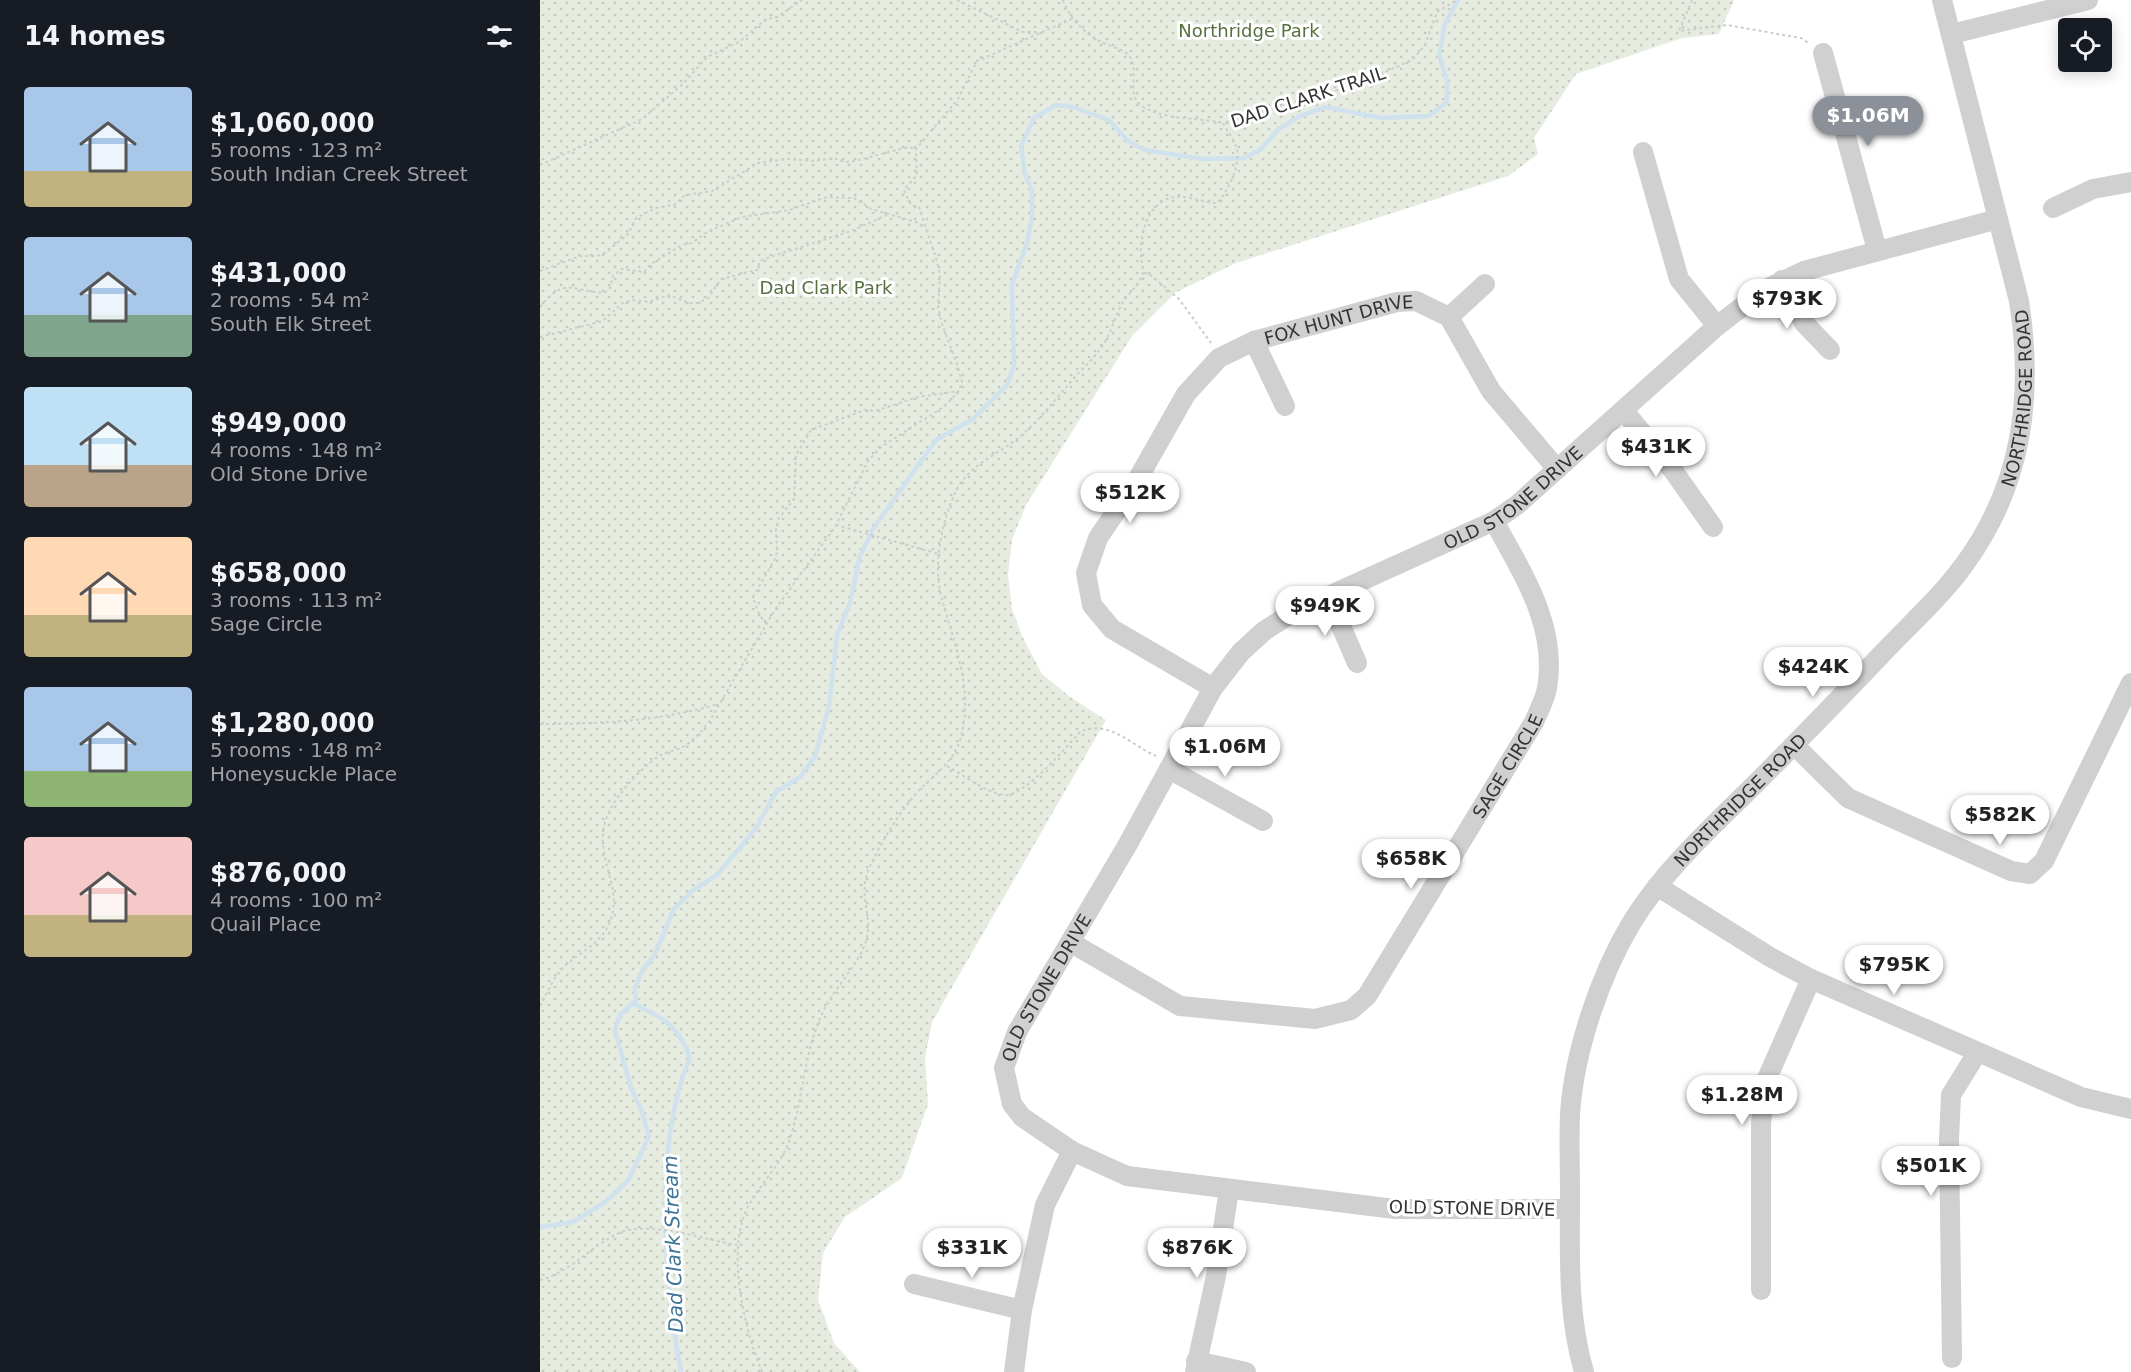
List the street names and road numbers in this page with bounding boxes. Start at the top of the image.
street label: DAD CLARK TRAIL [1228,62,1388,132]
street label: FOX HUNT DRIVE [1262,290,1414,348]
street label: NORTHRIDGE ROAD [1996,308,2035,489]
street label: OLD STONE DRIVE [1440,441,1586,553]
street label: SAGE CIRCLE [1468,711,1547,822]
street label: NORTHRIDGE ROAD [1669,729,1810,870]
street label: OLD STONE DRIVE [997,910,1095,1064]
street label: OLD STONE DRIVE [1389,1196,1555,1220]

